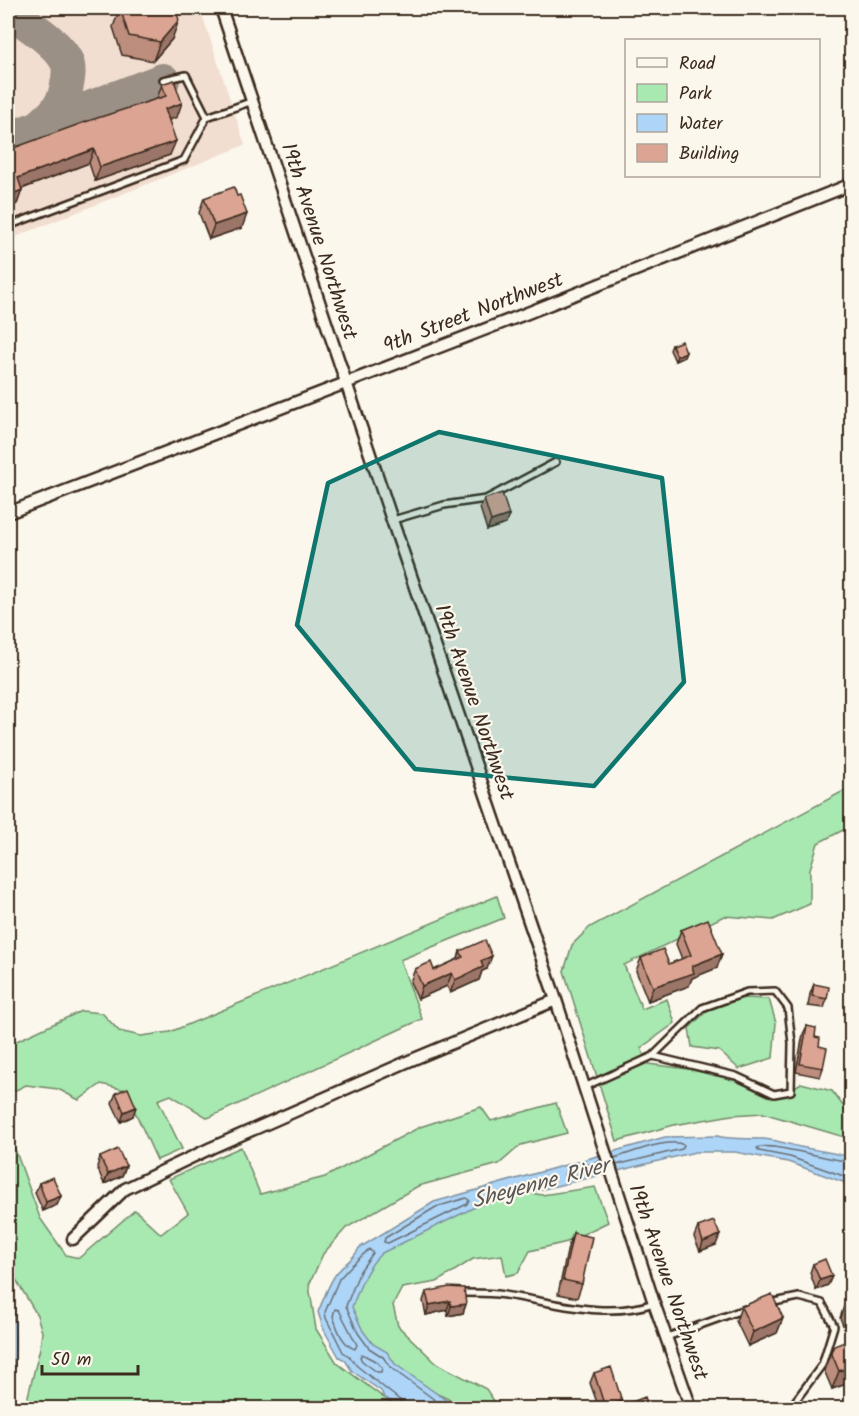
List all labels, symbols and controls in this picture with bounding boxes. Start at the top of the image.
legend [625,39,820,177]
text: Road [679,50,716,79]
text: Park [679,80,712,109]
text: Water [679,110,724,139]
street label: 19th Avenue Northwest [271,139,366,345]
text: Building [679,140,739,169]
street label: 9th Street Northwest [379,264,569,363]
street label: 19th Avenue Northwest [425,600,523,806]
water label: Sheyenne River [468,1148,617,1219]
street label: 19th Avenue Northwest [619,1180,717,1386]
scale bar [42,1338,138,1376]
text: 50 m [51,1346,91,1375]

